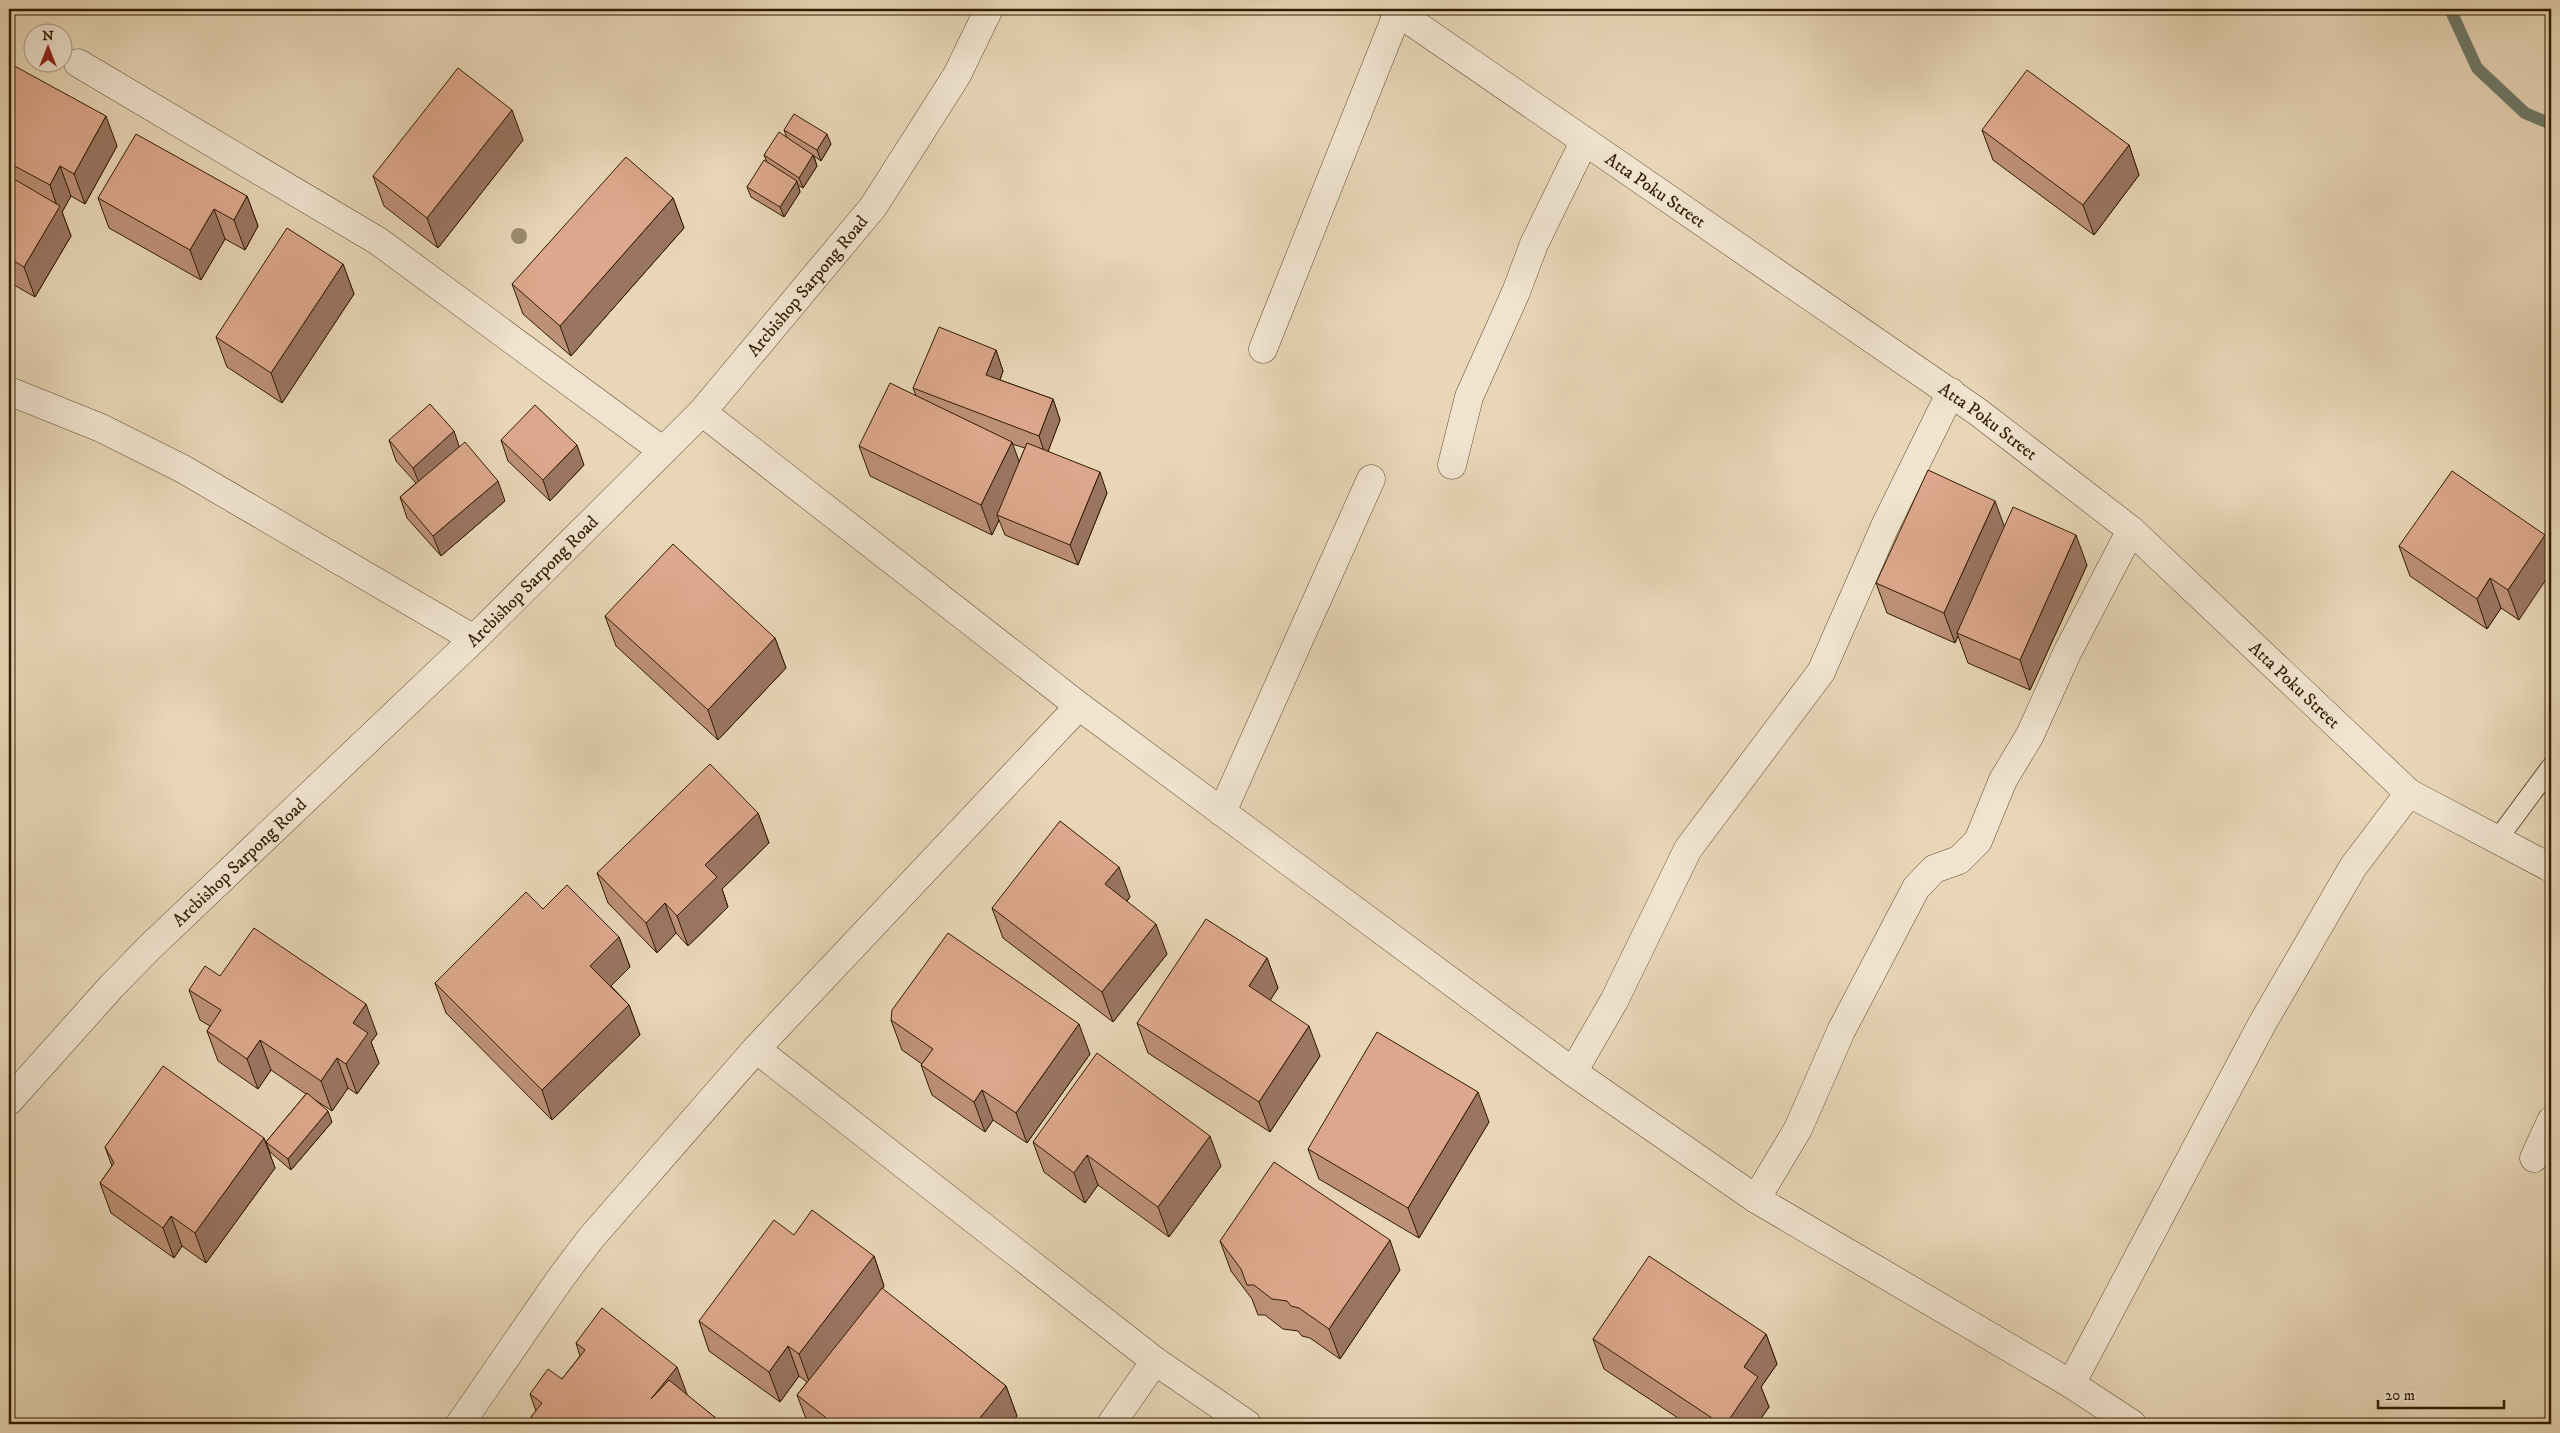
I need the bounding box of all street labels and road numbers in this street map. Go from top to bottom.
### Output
street label: Atta Poku Street [1601,148,1710,233]
street label: Arcbishop Sarpong Road [743,211,873,361]
street label: Atta Poku Street [1934,378,2042,466]
street label: Arcbishop Sarpong Road [462,512,603,652]
street label: Atta Poku Street [2244,637,2344,734]
street label: Arcbishop Sarpong Road [168,794,312,932]

